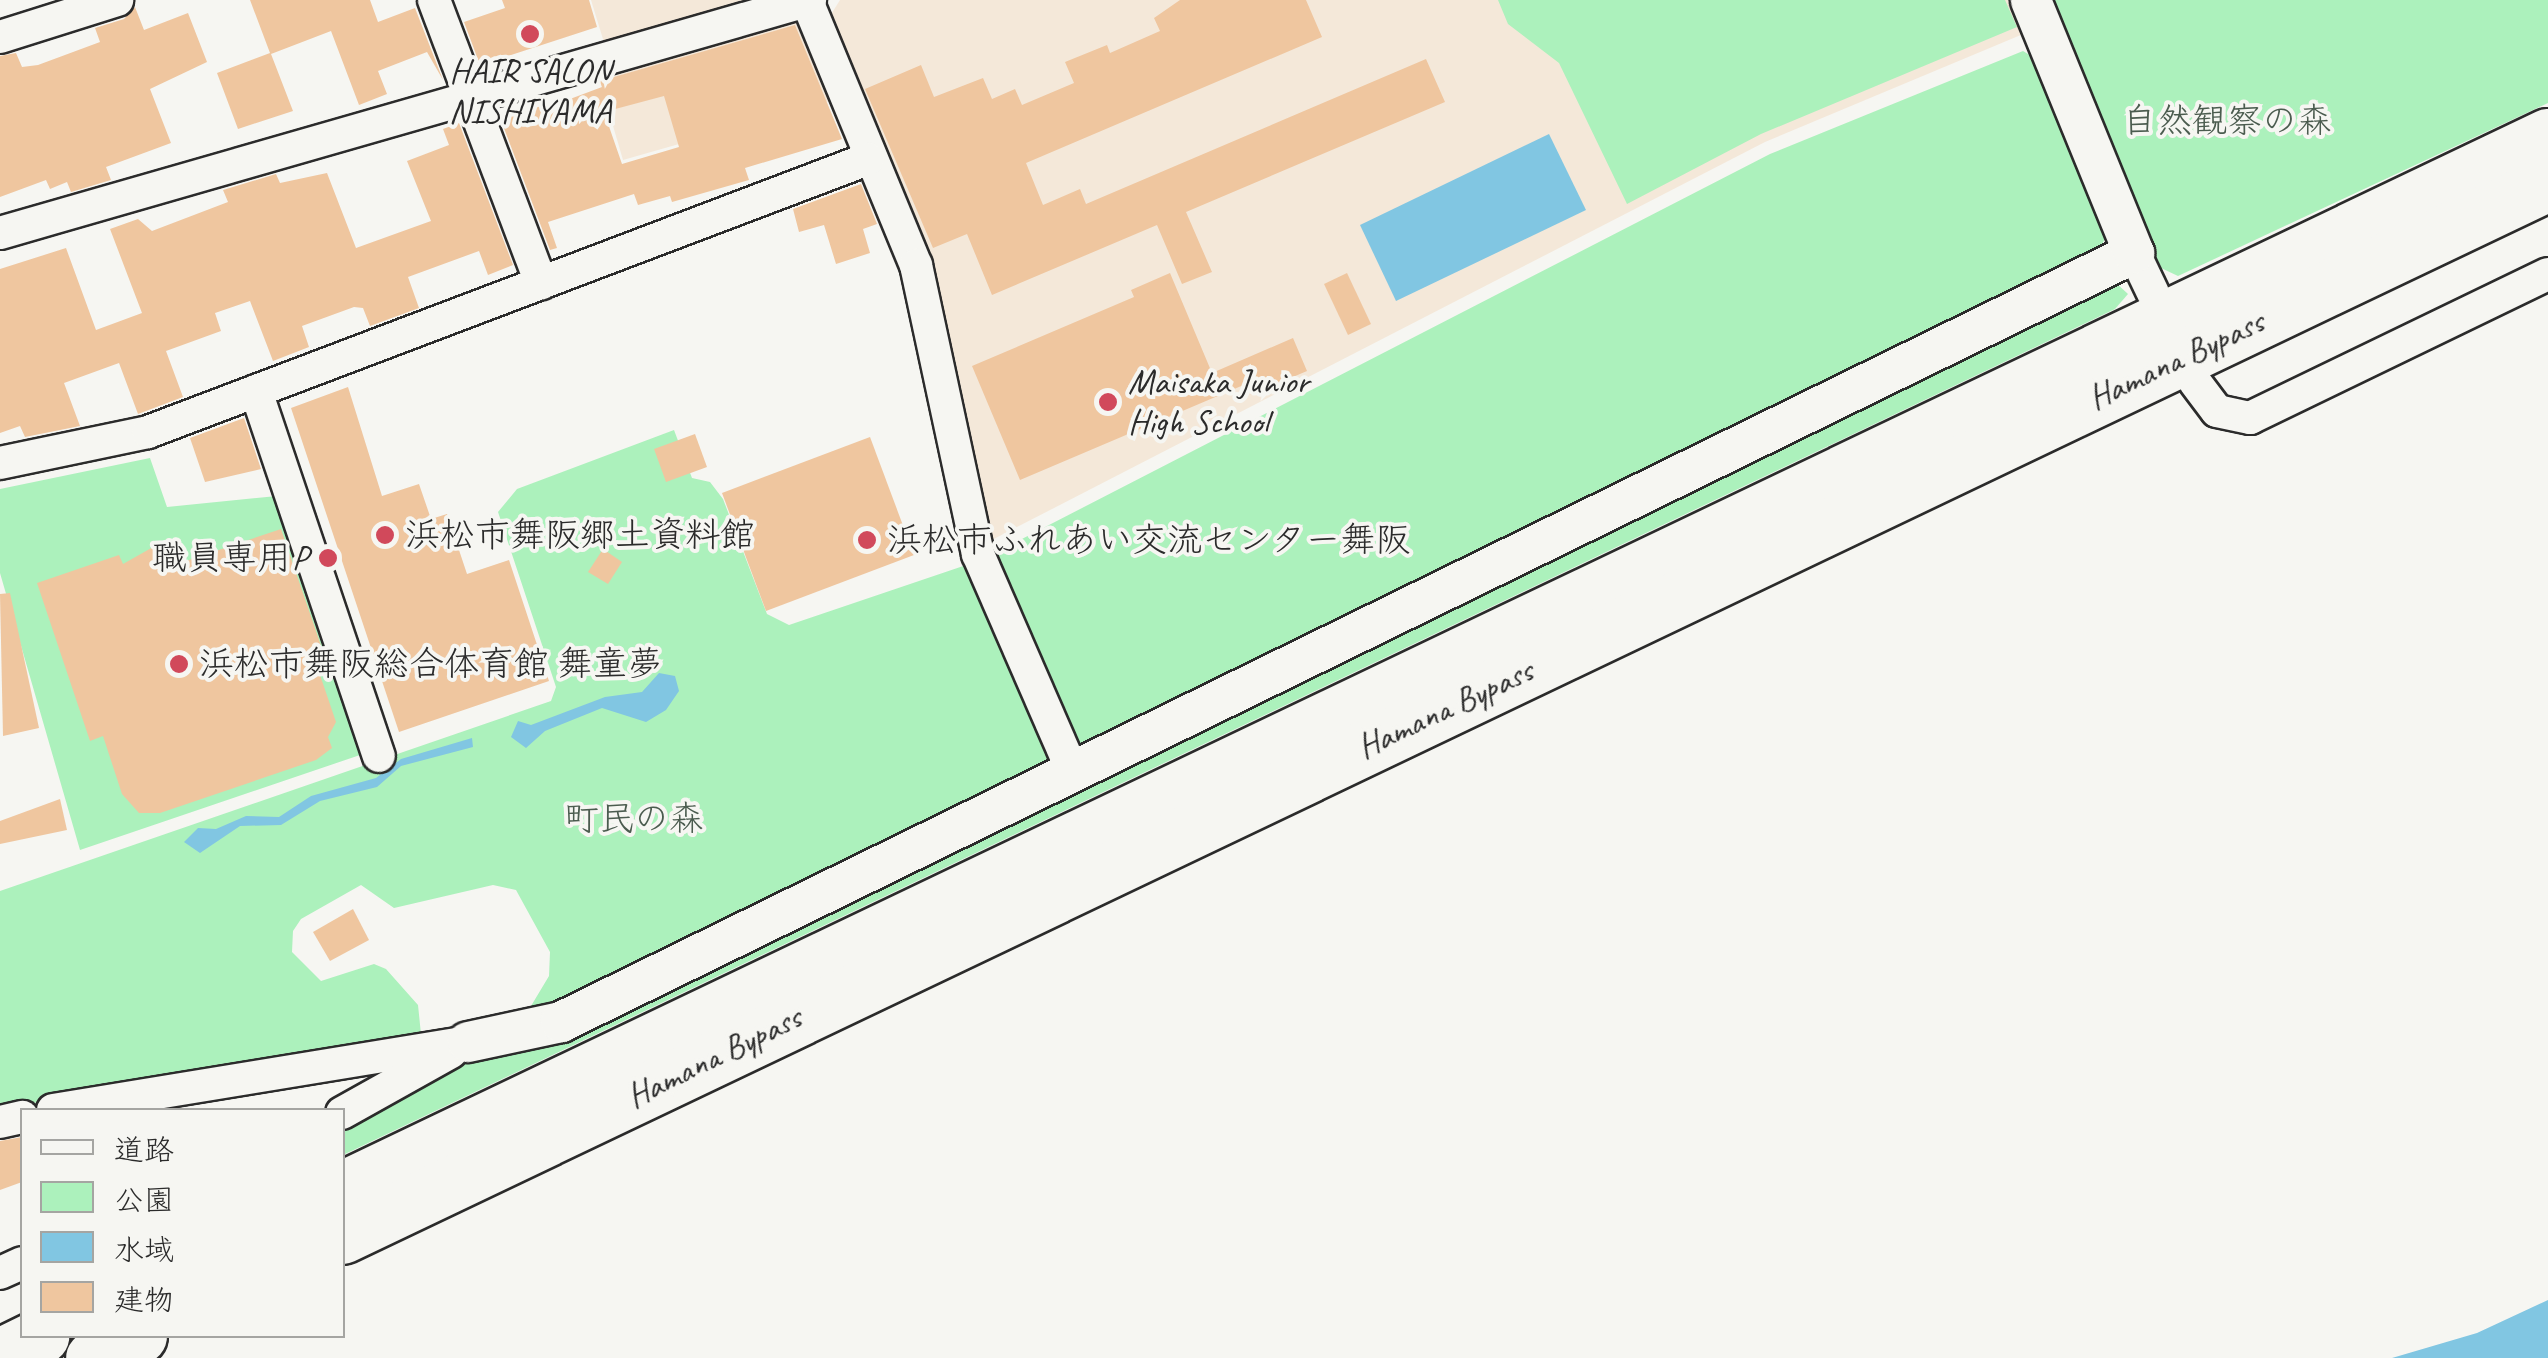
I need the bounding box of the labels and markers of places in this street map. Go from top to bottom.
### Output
marker: HAIR SALON NISHIYAMA [519,23,541,45]
place label: HAIR SALON NISHIYAMA [449,50,611,132]
place label: Maisaka Junior High School [1128,361,1308,443]
marker: Maisaka Junior High School [1097,391,1119,413]
place label: 浜松市舞阪郷土資料館 [405,514,755,556]
place label: 浜松市ふれあい交流センター舞阪 [887,519,1412,561]
marker: 浜松市舞阪郷土資料館 [374,524,396,546]
marker: 浜松市ふれあい交流センター舞阪 [856,529,878,551]
place label: 職員専用P [152,537,308,579]
marker: 職員専用P [317,547,339,569]
place label: 浜松市舞阪総合体育館 舞童夢 [199,643,662,685]
marker: 浜松市舞阪総合体育館 舞童夢 [168,653,190,675]

